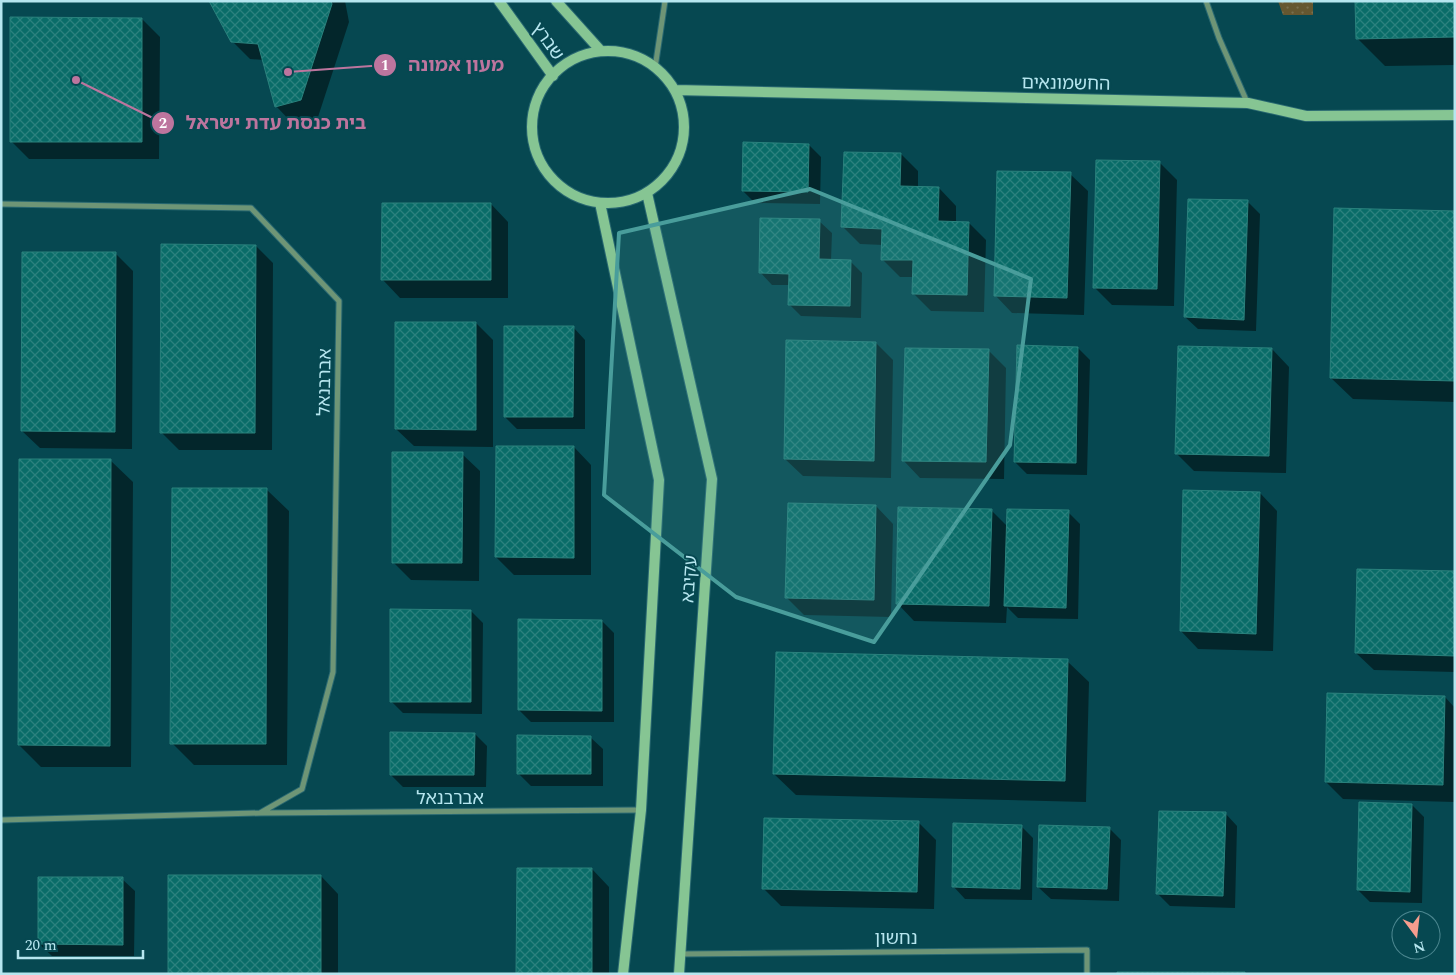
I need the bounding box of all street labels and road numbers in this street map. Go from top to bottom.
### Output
street label: שברץ [524,17,571,66]
street label: החשמונאים [1021,69,1111,98]
street label: אברבנאל [310,348,339,416]
street label: עקיבא [674,554,705,604]
street label: אברבנאל [416,785,484,812]
street label: נחשון [874,925,918,952]

